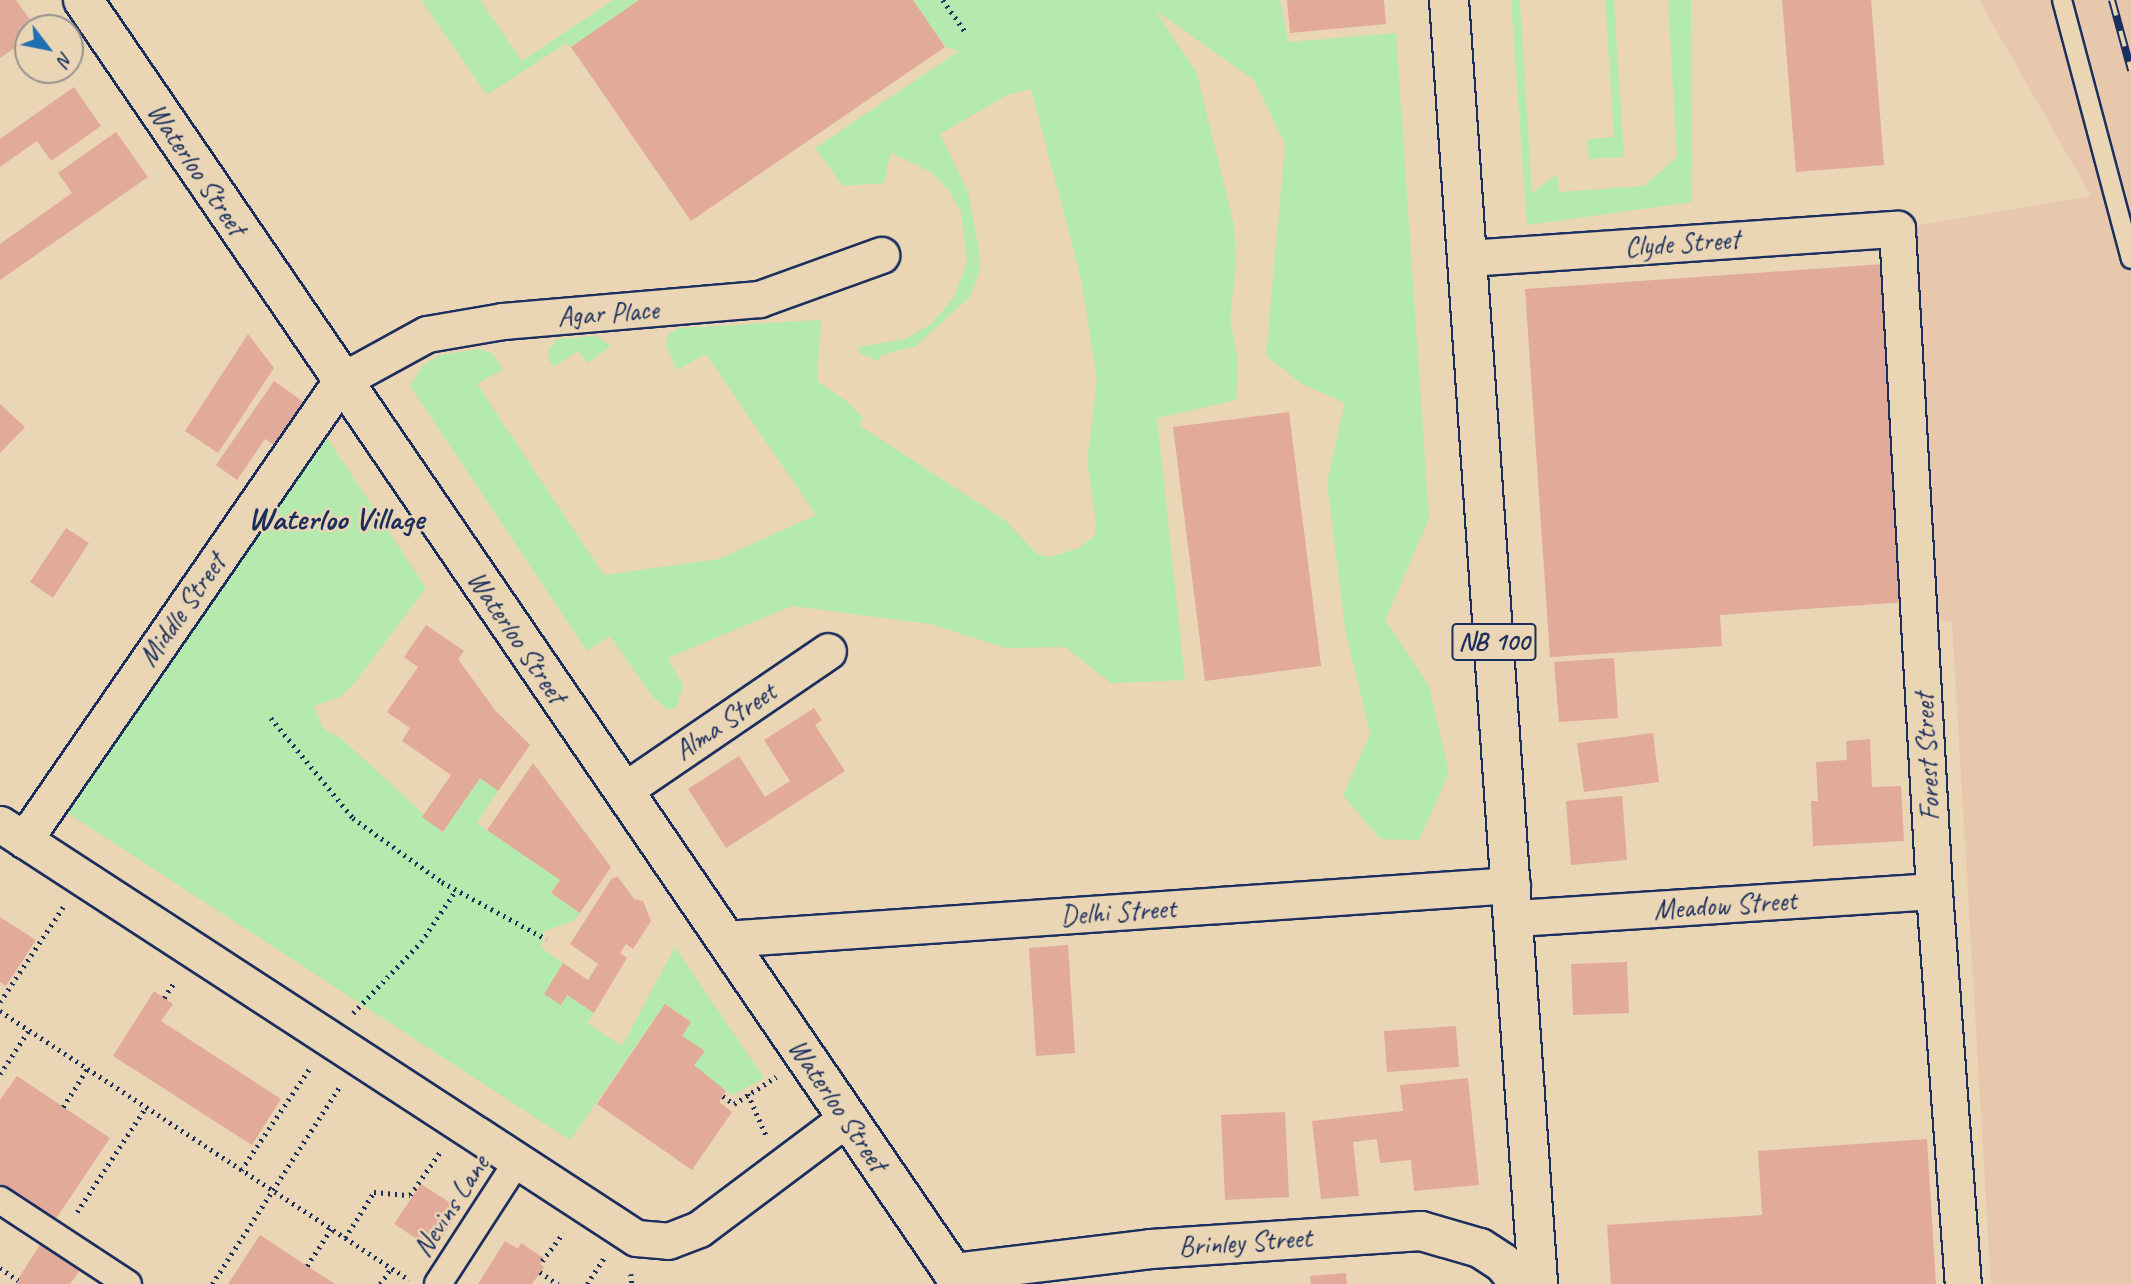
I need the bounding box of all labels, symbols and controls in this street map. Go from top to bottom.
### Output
north arrow [14,14,84,84]
text: N [52,48,78,70]
street label: Waterloo Street [140,96,254,242]
street label: Clyde Street [1623,222,1741,264]
street label: Agar Place [556,293,660,333]
district label: Waterloo Village [248,500,424,538]
street label: Middle Street [131,547,233,673]
street label: Waterloo Street [460,564,574,710]
road number: NB 100 [1450,620,1538,664]
street label: Alma Street [668,675,782,767]
street label: Forest Street [1907,692,1947,822]
street label: Meadow Street [1652,883,1798,927]
street label: Delhi Street [1059,891,1177,933]
street label: Waterloo Street [781,1032,895,1178]
street label: Nevins Lane [405,1148,497,1264]
street label: Brinley Street [1177,1221,1313,1263]

